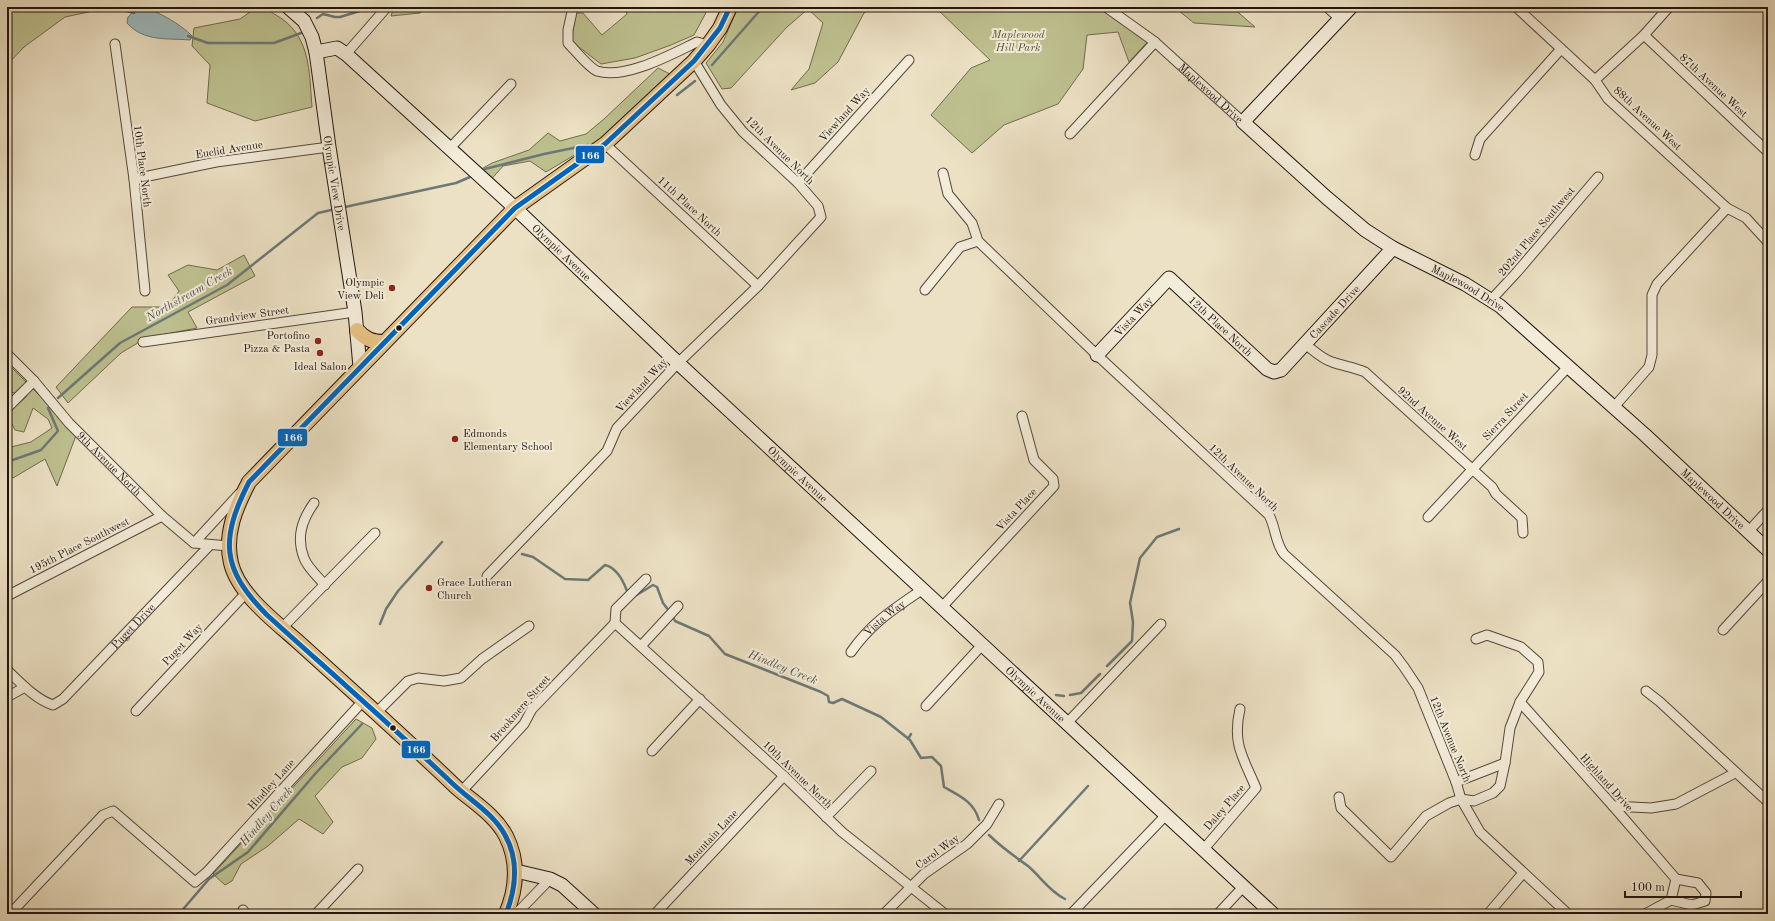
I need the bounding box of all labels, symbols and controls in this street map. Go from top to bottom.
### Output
park label: Maplewood Hill Park [990,30,1045,54]
street label: 87th Avenue West [1677,52,1749,120]
street label: Maplewood Drive [1176,62,1244,126]
street label: Viewland Way [818,85,873,145]
street label: 88th Avenue West [1611,85,1683,153]
street label: 12th Avenue North [743,115,815,187]
street label: 10th Place North [131,124,152,208]
street label: Olympic View Drive [320,135,346,232]
street label: Euclid Avenue [195,140,264,161]
line badge: 166 [575,145,605,164]
text: 166 [580,151,600,162]
street label: 11th Place North [655,175,723,239]
street label: 202nd Place Southwest [1497,185,1578,279]
street label: Olympic Avenue [529,223,592,284]
street label: Maplewood Drive [1429,264,1506,314]
water label: Northstream Creek [143,265,235,325]
place label: Olympic View Deli [337,278,384,302]
marker: Olympic View Deli [387,283,397,293]
street label: Cascade Drive [1308,284,1363,342]
street label: Vista Way [1113,295,1156,339]
street label: 12th Place North [1186,295,1254,359]
street label: Grandview Street [205,305,290,328]
unlabelled marker [394,323,404,333]
place label: Portofino Pizza & Pasta [243,331,311,355]
marker: Portofino Pizza & Pasta [313,336,323,346]
marker: Ideal Salon [315,348,325,358]
street label: Viewland Way [614,357,670,415]
place label: Ideal Salon [293,362,347,373]
street label: 92nd Avenue West [1395,385,1469,453]
street label: Sierra Street [1481,391,1531,443]
line badge: 166 [277,428,308,447]
place label: Edmonds Elementary School [463,429,553,453]
street label: 9th Avenue North [74,430,143,499]
text: 166 [283,433,303,444]
marker: Edmonds Elementary School [450,434,460,444]
street label: 12th Avenue North [1206,442,1280,514]
street label: Olympic Avenue [765,445,829,505]
street label: Maplewood Drive [1678,467,1746,532]
street label: Vista Place [995,487,1039,533]
street label: 195th Place Southwest [28,516,132,576]
place label: Grace Lutheran Church [437,578,512,602]
marker: Grace Lutheran Church [424,583,434,593]
street label: Vista Way [862,599,908,639]
street label: Puget Drive [110,602,158,652]
street label: Puget Way [161,622,205,668]
water label: Hindley Creek [745,648,819,687]
street label: Olympic Avenue [1003,665,1066,725]
street label: Brookmere Street [489,673,553,744]
street label: 12th Avenue North [1427,695,1472,784]
unlabelled marker [388,723,398,733]
street label: 10th Avenue North [760,739,834,811]
line badge: 166 [401,740,431,759]
text: 166 [406,745,426,756]
street label: Highland Drive [1577,752,1634,814]
street label: Hindley Lane [247,758,298,812]
street label: Daley Place [1202,783,1248,833]
water label: Hindley Creek [237,785,296,849]
street label: Mountain Lane [684,808,741,868]
street label: Carol Way [914,833,962,872]
scale bar [1625,873,1741,899]
text: 100 m [1631,882,1665,894]

